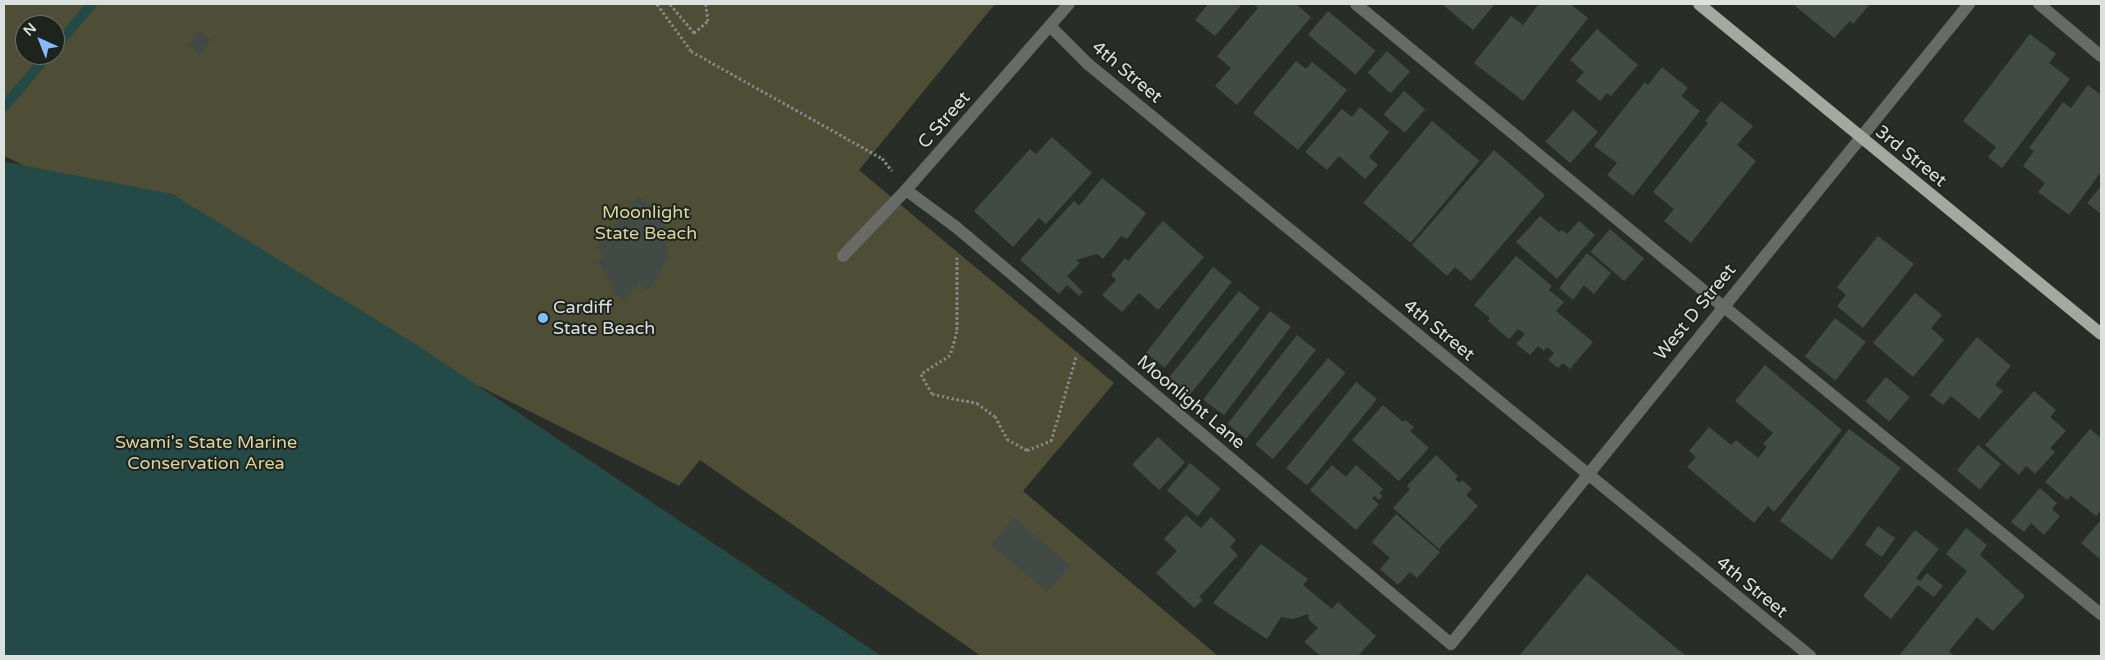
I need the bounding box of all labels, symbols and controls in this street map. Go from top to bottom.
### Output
north arrow [15,15,65,65]
text: N [20,20,40,40]
street label: 4th Street [1087,36,1167,108]
street label: C Street [913,87,975,153]
street label: 3rd Street [1871,121,1951,191]
park label: Moonlight State Beach [595,202,697,244]
street label: West D Street [1650,260,1740,364]
street label: 4th Street [1399,295,1479,365]
place label: Cardiff State Beach [553,297,655,340]
marker: Cardiff State Beach [537,312,549,324]
street label: Moonlight Lane [1133,351,1249,453]
park label: Swami's State Marine Conservation Area [115,432,297,474]
street label: 4th Street [1712,552,1792,622]

